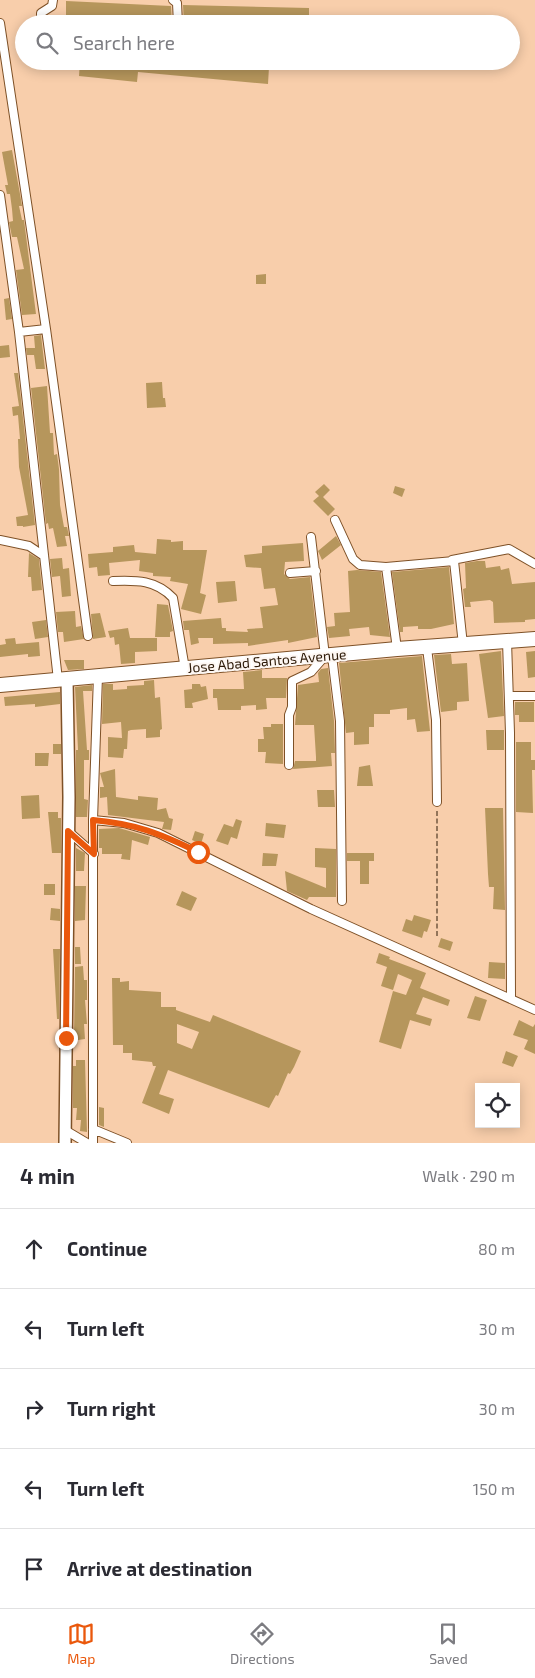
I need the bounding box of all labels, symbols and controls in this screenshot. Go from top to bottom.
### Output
search box [15,15,520,70]
icon: search [33,29,61,57]
text: Search here [73,31,175,54]
street label: Jose Abad Santos Avenue [187,645,347,676]
route start [187,841,210,864]
route end [55,1027,78,1050]
map controls [475,1083,520,1128]
button: locate [475,1083,520,1128]
text: 4 min [20,1163,75,1188]
text: Walk · 290 m [422,1166,515,1185]
icon: ahead [20,1235,48,1263]
text: Continue [67,1237,147,1260]
text: 80 m [478,1239,515,1258]
icon: left [20,1315,48,1343]
text: Turn left [67,1317,144,1340]
text: 30 m [479,1319,515,1338]
icon: right [20,1395,48,1423]
text: Turn right [67,1397,155,1420]
text: 30 m [479,1399,515,1418]
icon: left [20,1475,48,1503]
text: Turn left [67,1477,144,1500]
text: 150 m [473,1479,515,1498]
icon: arrive [20,1555,48,1583]
text: Arrive at destination [67,1557,252,1580]
tab: Map [67,1620,95,1667]
tab: Directions [230,1620,295,1667]
tab: Saved [429,1620,468,1667]

